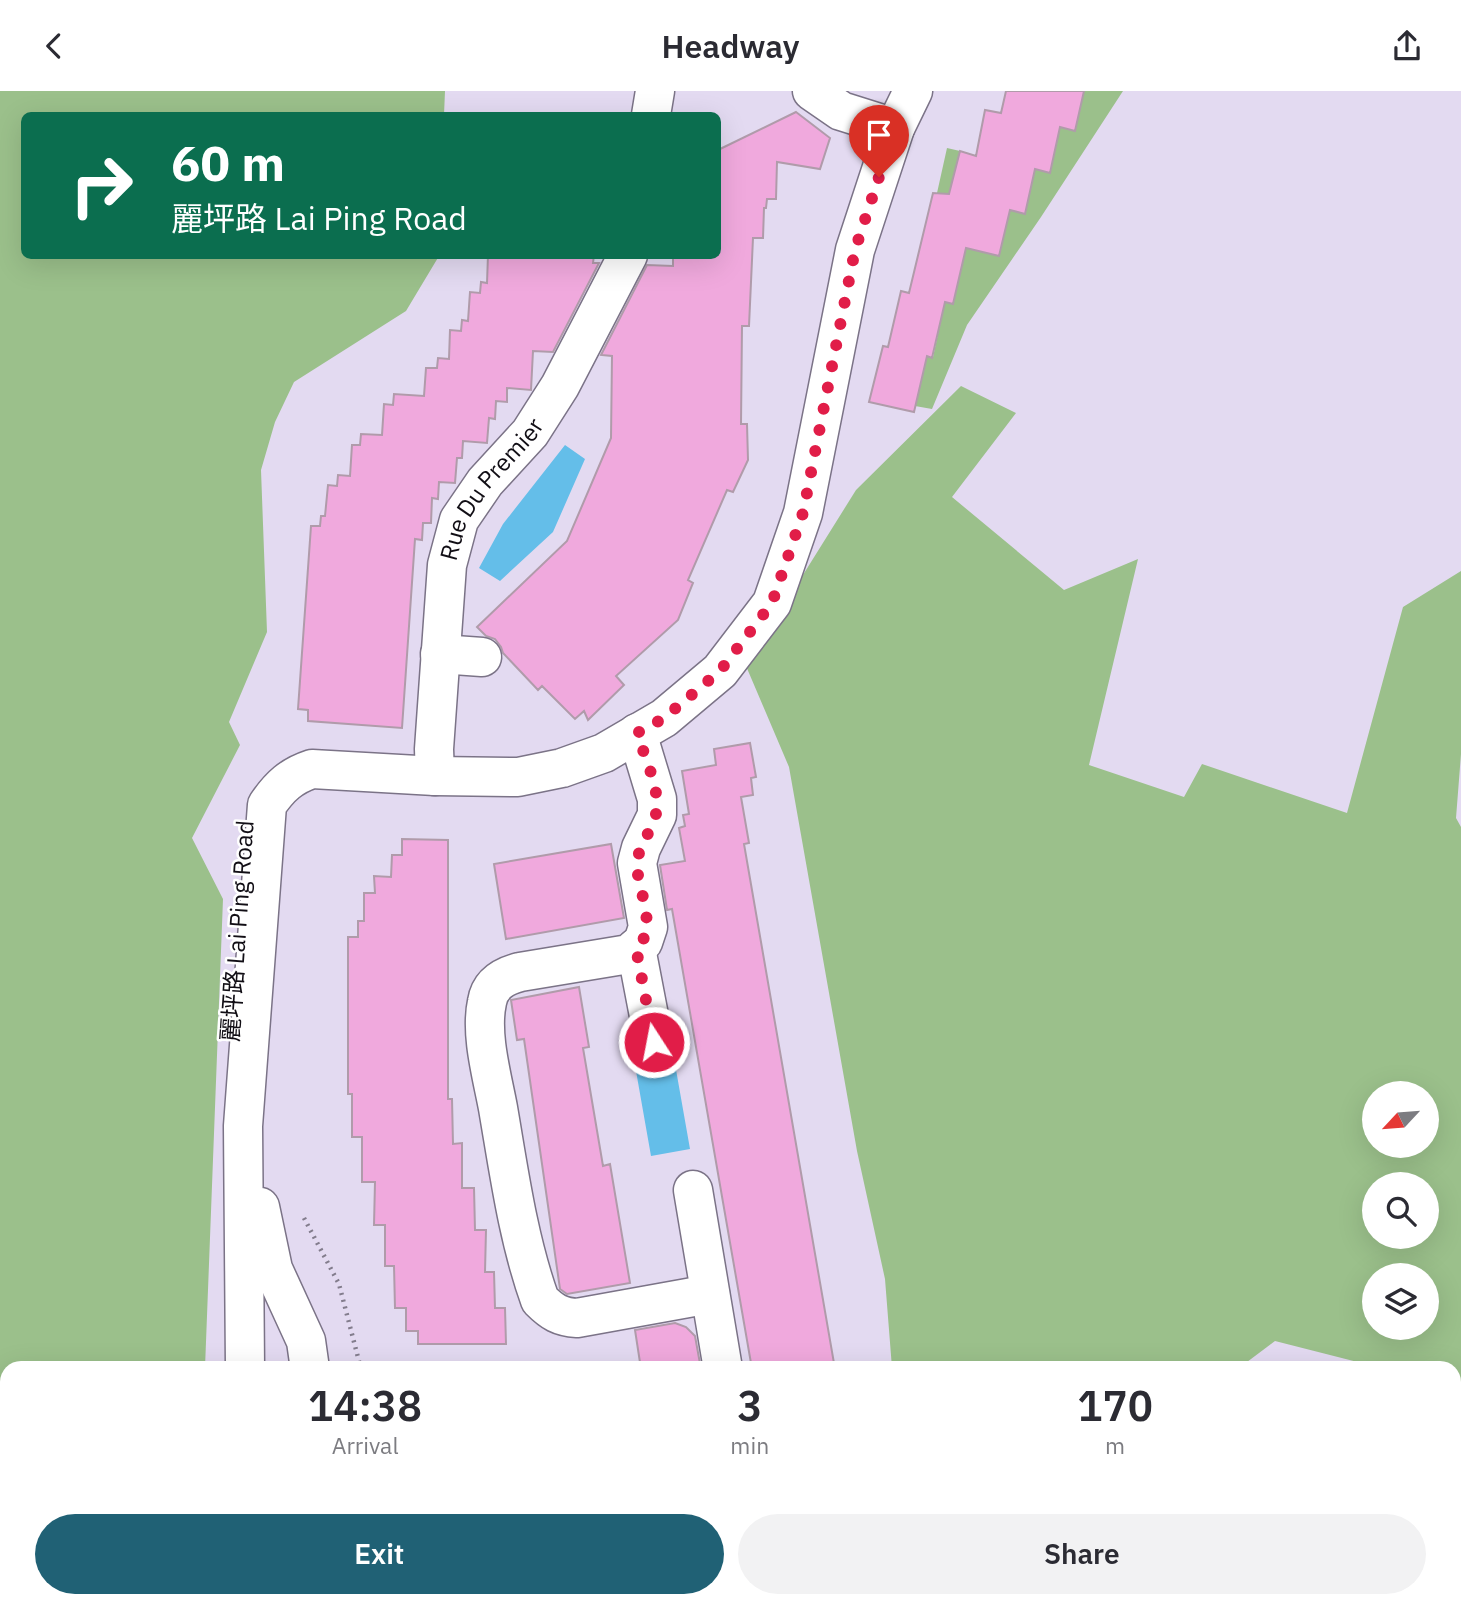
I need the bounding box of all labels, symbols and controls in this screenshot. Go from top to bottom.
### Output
text: Headway [661,25,800,67]
icon: back [35,27,73,65]
icon: share [1388,27,1426,65]
pin [849,105,909,177]
icon: arrive [860,116,898,154]
text: 60 m [171,131,285,194]
icon: right [56,140,147,231]
text: 麗坪路 Lai Ping Road [171,197,467,239]
street label: Rue Du Premier [432,411,551,564]
street label: 麗坪路 Lai Ping Road [213,819,261,1043]
position arrow [617,1005,691,1079]
north arrow [1362,1081,1438,1159]
map controls [1362,1081,1439,1340]
button: search [1362,1172,1439,1249]
button: layers [1362,1263,1439,1340]
text: 14:38 [308,1378,422,1433]
text: 3 [737,1378,762,1433]
text: 170 [1077,1378,1153,1433]
text: Arrival [332,1430,399,1460]
text: min [730,1430,769,1460]
text: m [1105,1430,1125,1460]
button: Exit [35,1514,724,1594]
button: Share [738,1514,1426,1594]

